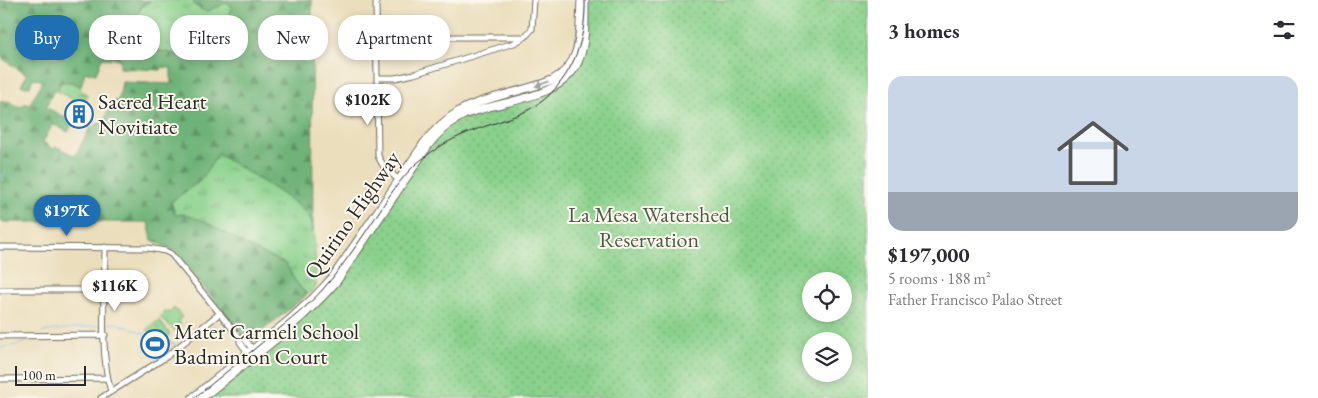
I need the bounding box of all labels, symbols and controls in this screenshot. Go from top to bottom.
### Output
chip: Buy [15,15,79,60]
chip: Rent [89,15,160,60]
chip: Filters [170,15,248,60]
chip: New [258,15,328,60]
chip: Apartment [338,15,450,60]
icon: filters [1270,16,1298,44]
text: 3 homes [888,17,960,44]
one-way arrow [534,80,549,88]
pin: $102K [333,84,403,126]
place label: Sacred Heart Novitiate [98,87,206,141]
text: $102K [346,89,390,110]
building icon: Sacred Heart Novitiate [64,99,94,129]
icon: home [1048,108,1138,198]
street label: Quirino Highway [297,145,407,285]
pin: $197K [32,194,102,237]
text: $197K [45,200,89,221]
park label: La Mesa Watershed Reservation [568,200,731,254]
text: $197,000 [888,241,970,268]
text: 5 rooms · 188 m² [888,268,991,289]
pin: $116K [80,270,150,312]
map controls [802,272,852,382]
button: locate [802,272,852,322]
text: $116K [93,275,137,296]
text: Father Francisco Palao Street [888,289,1062,310]
place label: Mater Carmeli School Badminton Court [174,317,359,371]
sports icon: Mater Carmeli School Badminton Court [140,329,170,359]
button: layers [802,332,852,382]
scale bar [15,363,86,386]
text: 100 m [22,366,56,384]

